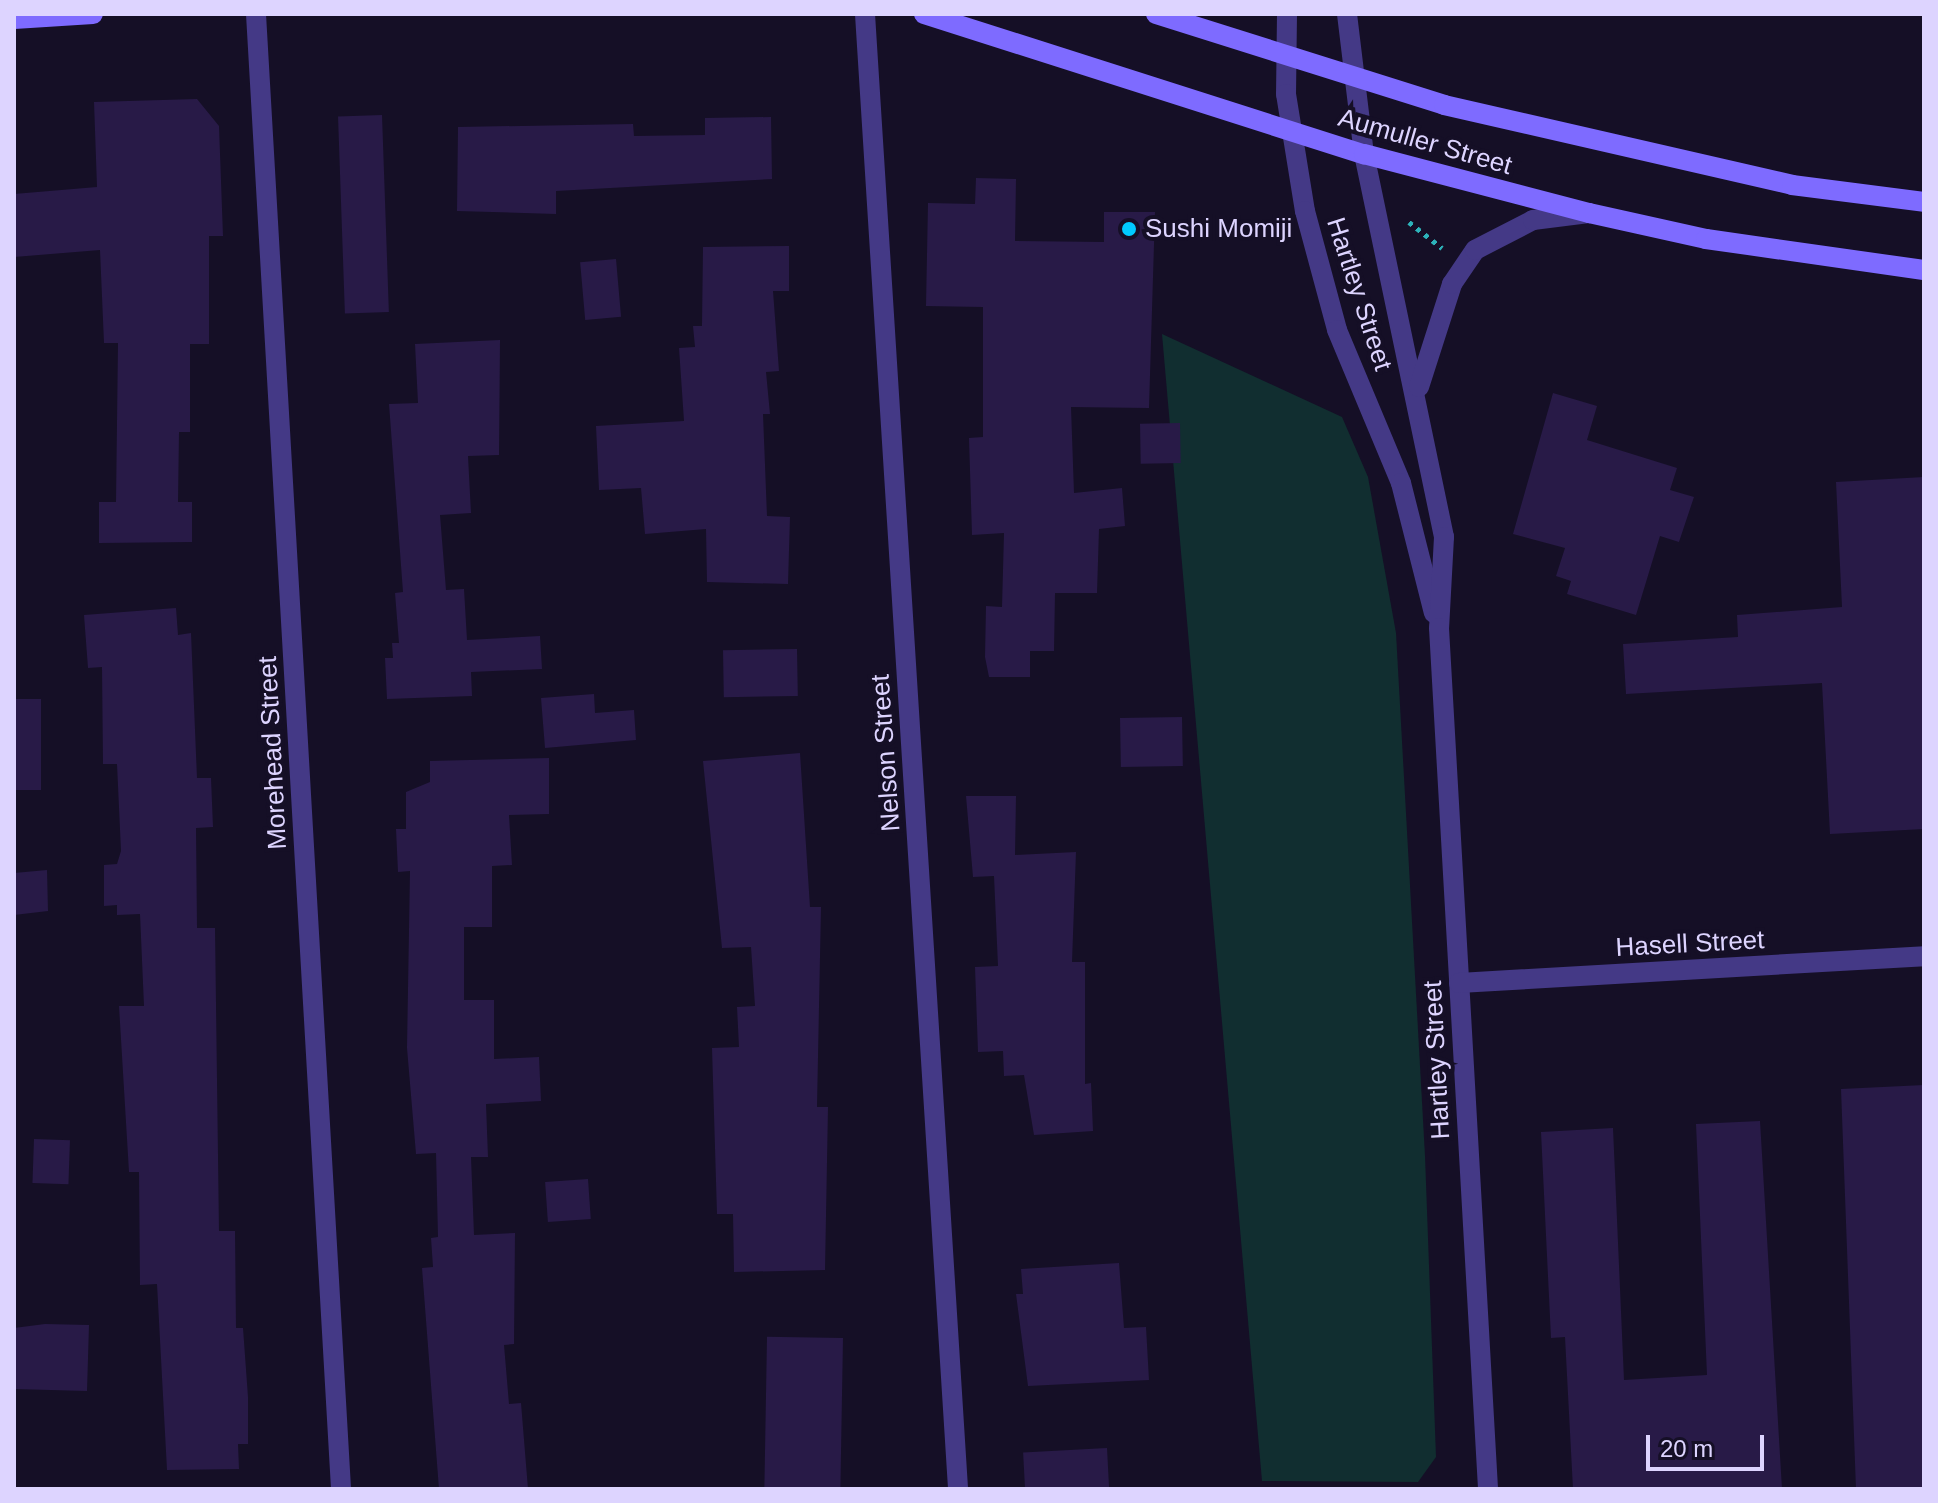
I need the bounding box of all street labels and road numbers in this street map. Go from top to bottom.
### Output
street label: Aumuller Street [1335,102,1515,182]
street label: Hartley Street [1320,214,1398,374]
street label: Morehead Street [252,655,294,851]
street label: Nelson Street [865,673,907,833]
street label: Hasell Street [1615,925,1765,963]
street label: Hartley Street [1417,980,1457,1140]

